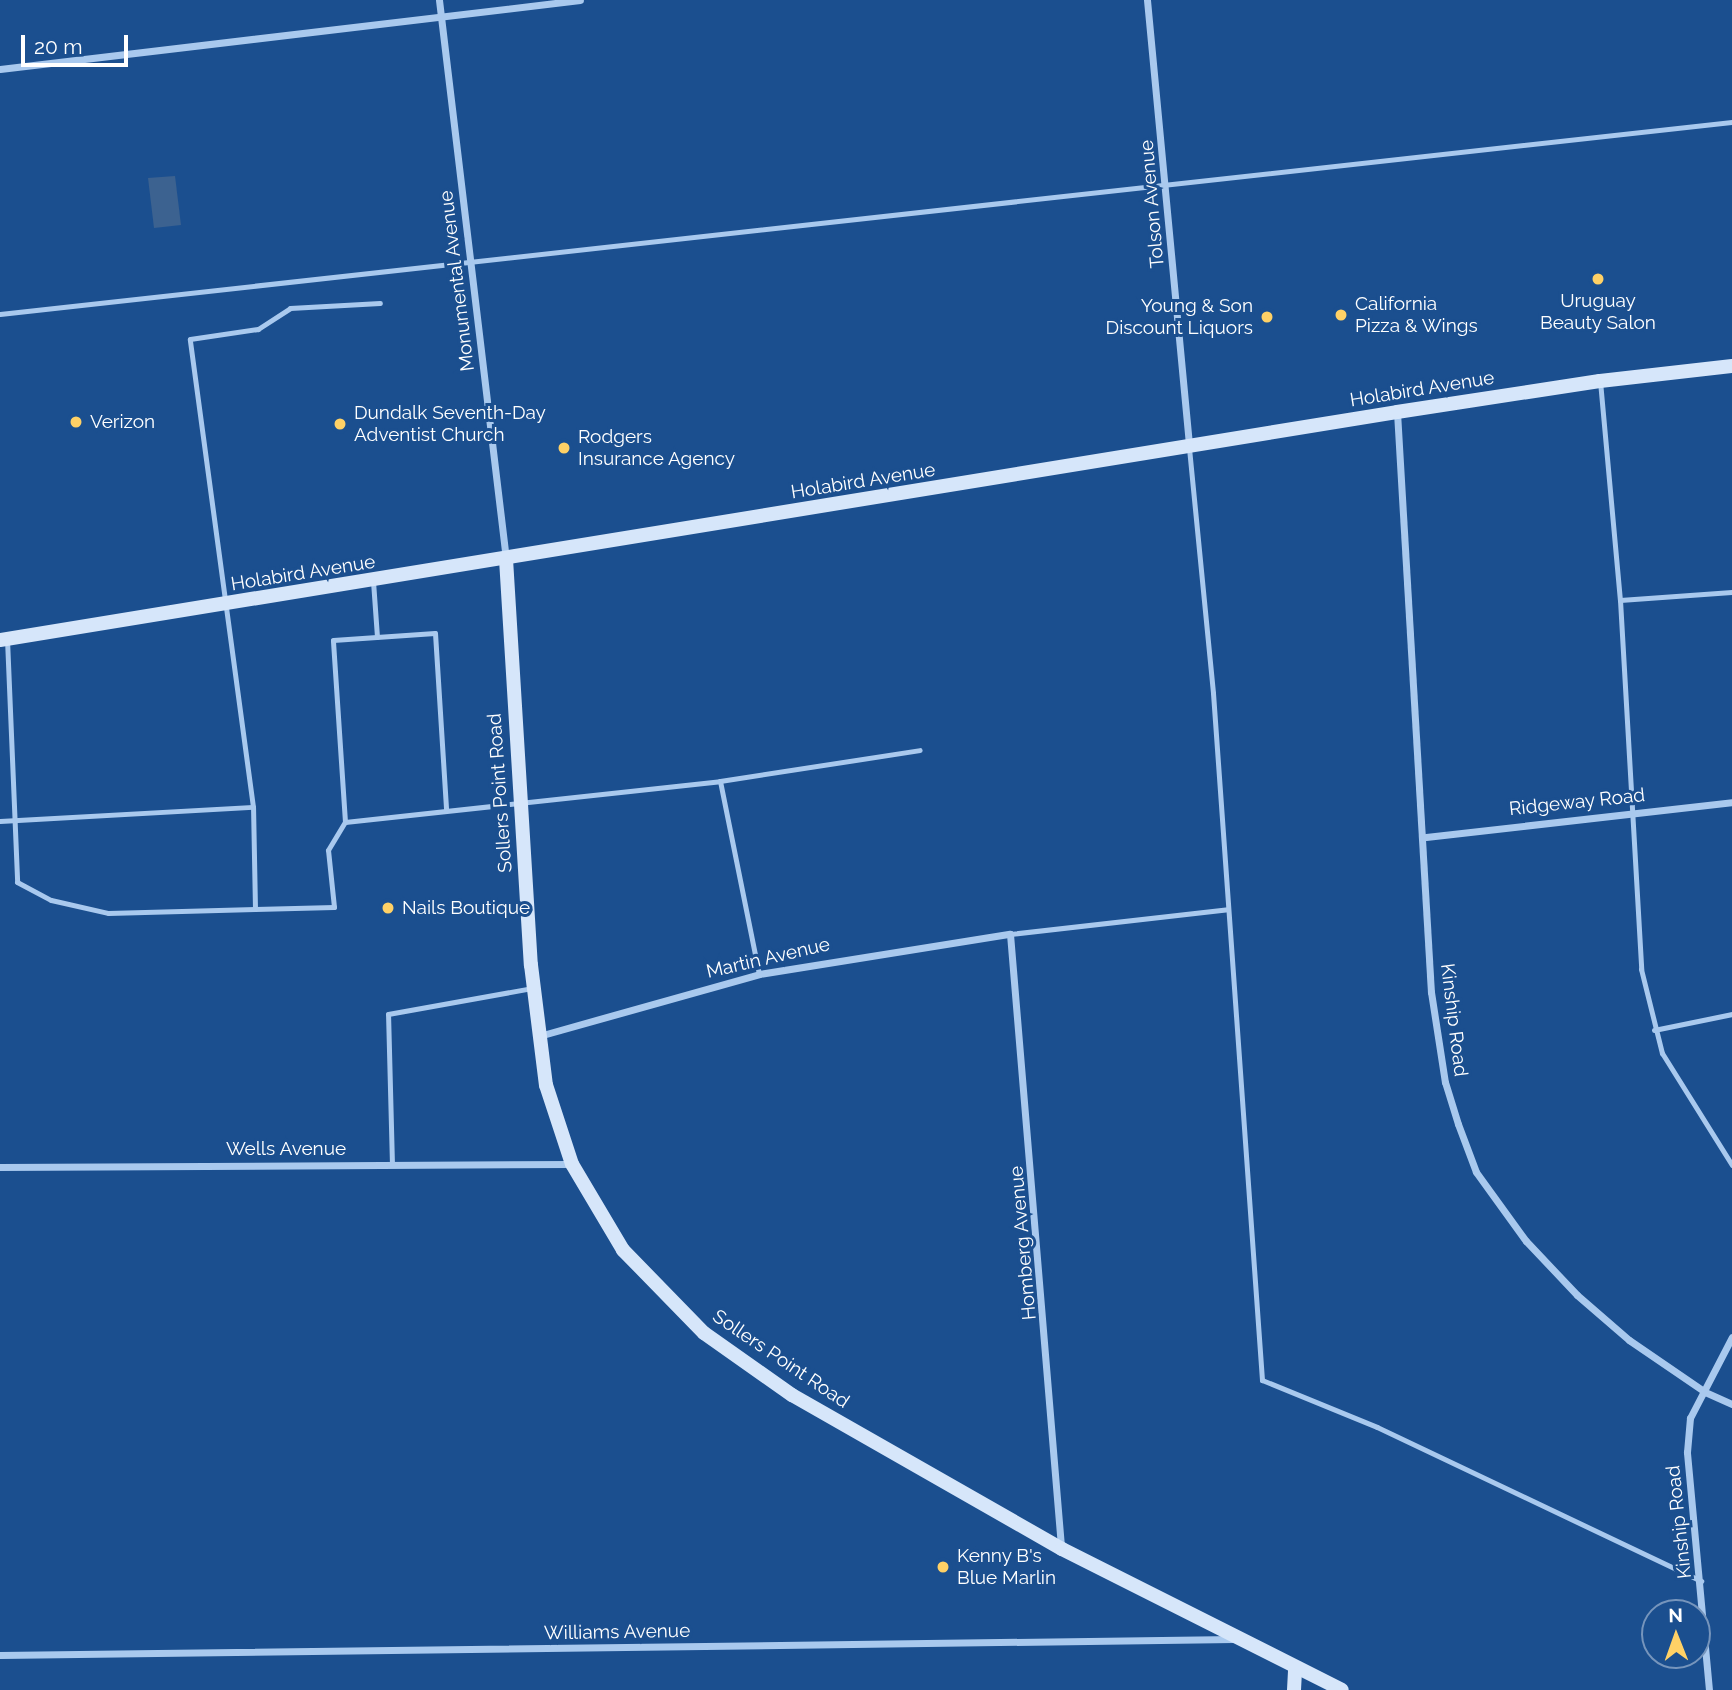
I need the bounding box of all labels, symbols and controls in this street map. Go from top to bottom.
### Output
scale bar [24,21,131,65]
text: 20 m [34,34,82,59]
street label: Tolson Avenue [1135,139,1169,269]
street label: Monumental Avenue [435,189,479,373]
marker: Uruguay Beauty Salon [1590,271,1606,287]
place label: Uruguay Beauty Salon [1540,290,1656,334]
place label: California Pizza & Wings [1355,293,1478,337]
place label: Young & Son Discount Liquors [1106,295,1253,339]
marker: California Pizza & Wings [1333,307,1349,323]
marker: Young & Son Discount Liquors [1259,309,1275,325]
street label: Holabird Avenue [1348,366,1496,412]
place label: Dundalk Seventh-Day Adventist Church [354,402,546,446]
place label: Verizon [90,411,155,433]
marker: Verizon [68,414,84,430]
marker: Dundalk Seventh-Day Adventist Church [332,416,348,432]
place label: Rodgers Insurance Agency [578,426,736,470]
marker: Rodgers Insurance Agency [556,440,572,456]
street label: Holabird Avenue [789,458,937,504]
street label: Holabird Avenue [229,550,377,596]
street label: Sollers Point Road [483,712,517,874]
street label: Ridgeway Road [1508,784,1646,820]
place label: Nails Boutique [402,897,530,919]
marker: Nails Boutique [380,900,396,916]
street label: Martin Avenue [704,933,832,983]
street label: Kinship Road [1436,962,1472,1078]
street label: Wells Avenue [226,1138,346,1160]
street label: Homberg Avenue [1005,1165,1041,1321]
street label: Sollers Point Road [708,1305,854,1413]
street label: Kinship Road [1662,1464,1696,1580]
place label: Kenny B's Blue Marlin [957,1545,1056,1589]
marker: Kenny B's Blue Marlin [935,1559,951,1575]
north arrow [1641,1599,1711,1669]
text: N [1668,1604,1683,1626]
street label: Williams Avenue [543,1619,691,1645]

